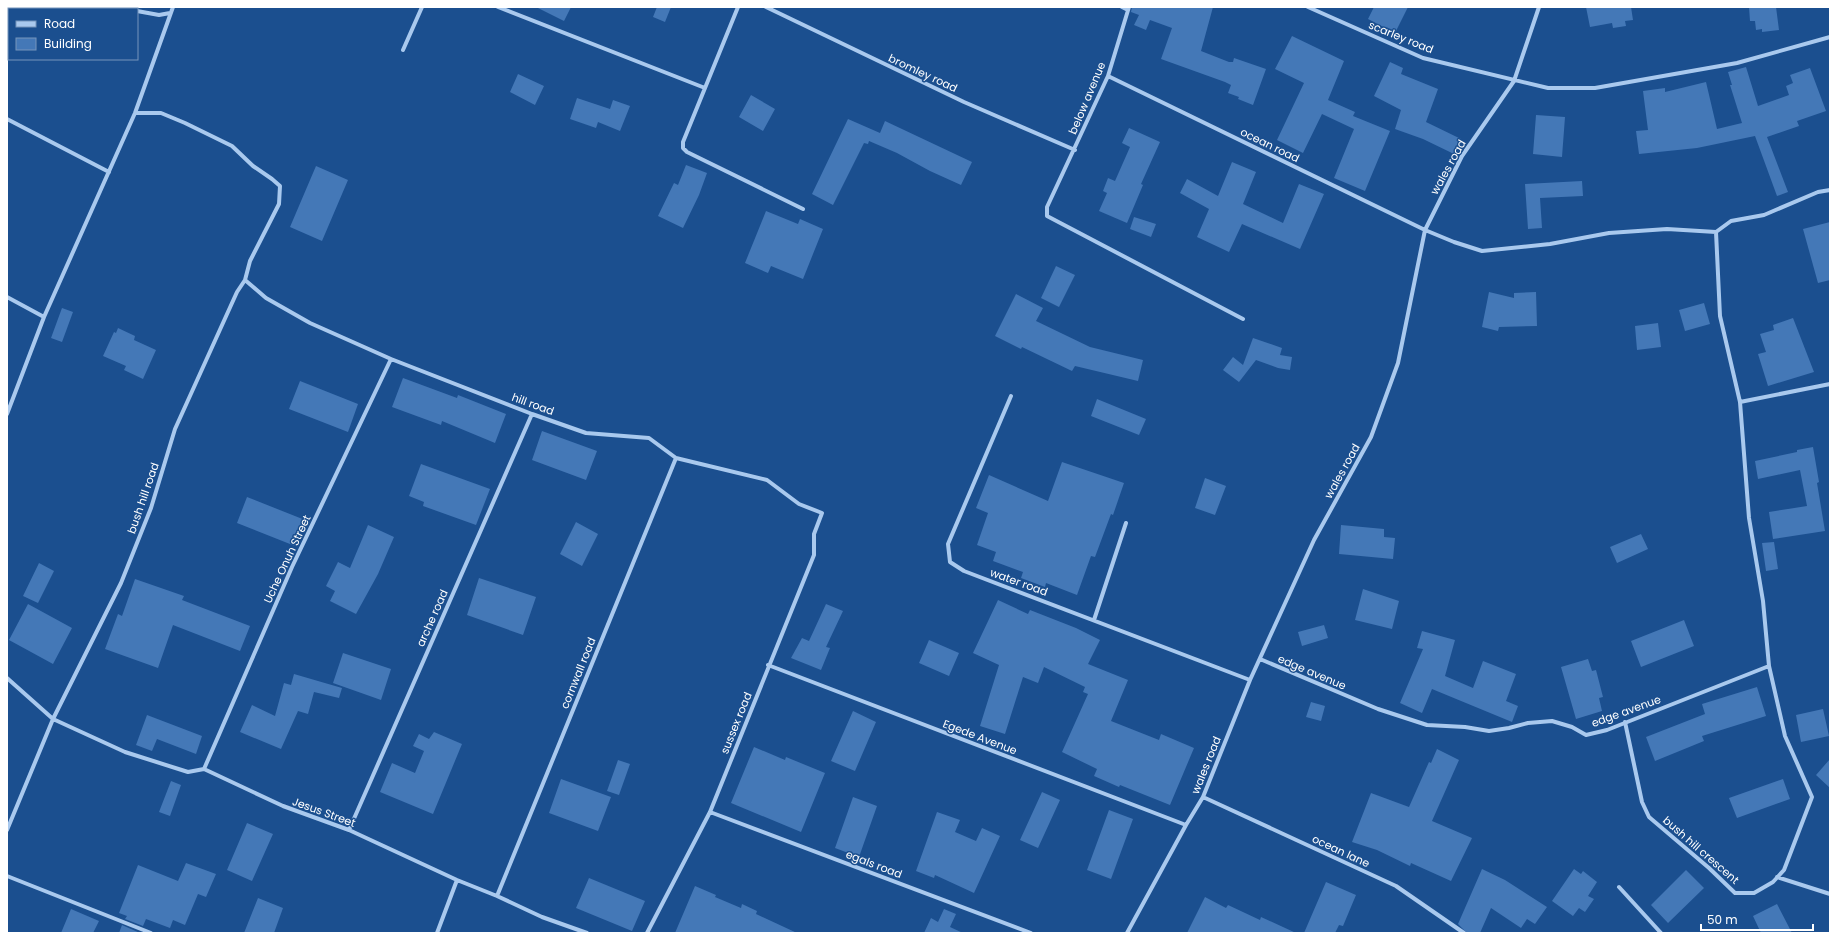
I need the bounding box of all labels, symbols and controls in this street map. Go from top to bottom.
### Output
legend [8,8,138,60]
text: Road [44,15,75,32]
street label: scarley road [1366,17,1436,57]
text: Building [44,35,92,52]
street label: bromley road [886,50,960,96]
street label: below avenue [1065,59,1110,137]
street label: ocean road [1238,124,1302,166]
street label: wales road [1426,137,1470,197]
street label: hill road [510,389,556,419]
street label: wales road [1320,441,1364,501]
street label: bush hill road [123,460,163,536]
street label: Uche Onuh Street [260,512,314,606]
street label: water road [988,564,1050,600]
street label: arche road [412,587,452,649]
street label: cornwall road [556,635,600,711]
street label: edge avenue [1275,650,1349,694]
street label: sussex road [716,690,756,756]
street label: edge avenue [1589,691,1663,731]
street label: Egede Avenue [941,715,1020,759]
street label: wales road [1187,734,1225,796]
street label: Jesus Street [290,793,358,831]
street label: bush hill crescent [1659,812,1743,888]
street label: ocean lane [1310,831,1373,871]
street label: egals road [844,846,904,882]
scale bar [1701,906,1813,932]
text: 50 m [1707,911,1738,928]

